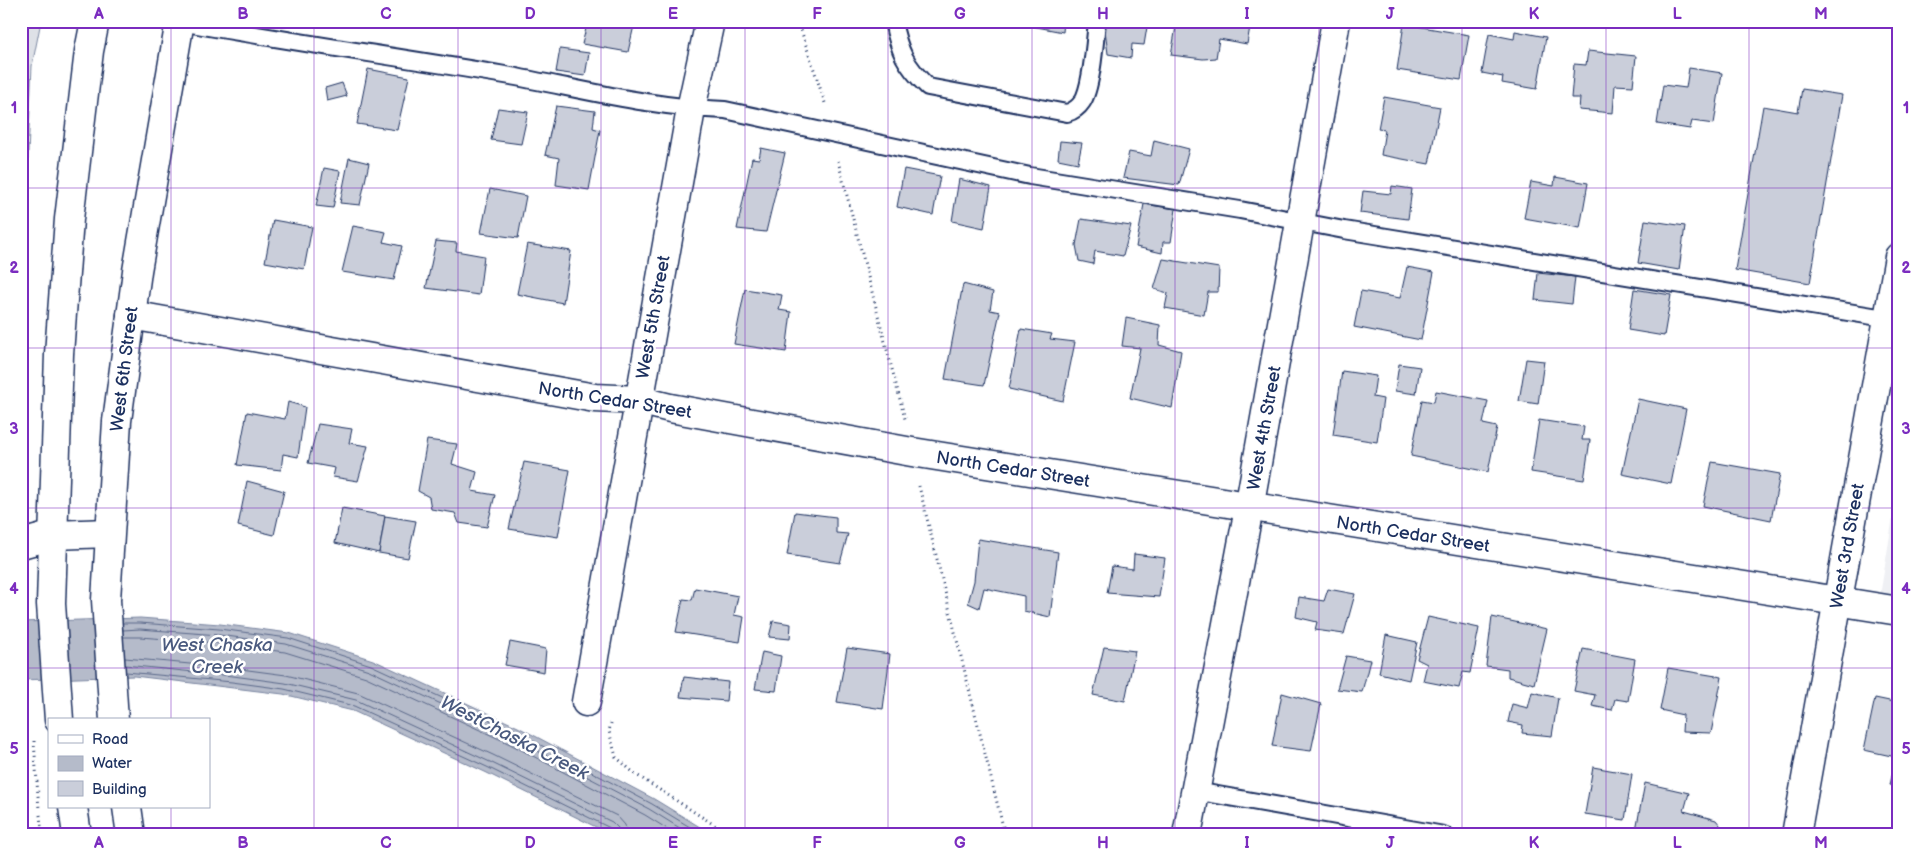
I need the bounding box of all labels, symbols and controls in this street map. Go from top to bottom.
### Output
text: A [93,5,104,24]
text: B [237,5,249,24]
text: C [380,5,392,24]
text: D [524,5,536,24]
text: E [668,5,678,24]
text: F [812,5,822,24]
text: G [954,5,966,24]
text: H [1097,5,1109,24]
text: I [1244,5,1250,24]
text: J [1386,5,1395,24]
text: K [1529,5,1540,24]
text: L [1672,5,1682,24]
text: M [1814,5,1828,24]
text: 1 [11,99,17,118]
text: 1 [1903,99,1909,118]
street label: West 5th Street [632,253,675,381]
text: 2 [9,259,19,278]
text: 2 [1901,259,1911,278]
street label: West 6th Street [106,305,143,433]
street label: West 4th Street [1243,364,1286,492]
street label: North Cedar Street [537,378,694,423]
text: 3 [9,420,19,439]
text: 3 [1901,420,1911,439]
street label: North Cedar Street [935,447,1092,492]
street label: West 3rd Street [1826,481,1869,610]
street label: North Cedar Street [1335,512,1492,557]
text: 4 [9,580,19,599]
text: 4 [1901,580,1911,599]
water label: West Chaska Creek [161,634,273,679]
water label: WestChaska Creek [436,691,593,786]
legend [48,718,210,808]
text: Road [92,730,128,749]
text: 5 [9,740,19,759]
text: 5 [1901,740,1911,759]
text: Water [92,754,132,773]
text: Building [92,780,147,799]
text: A [93,834,104,853]
text: B [237,834,249,853]
text: C [380,834,392,853]
text: D [524,834,536,853]
text: E [668,834,678,853]
text: F [812,834,822,853]
text: G [954,834,966,853]
text: H [1097,834,1109,853]
text: I [1244,834,1250,853]
text: J [1386,834,1395,853]
text: K [1529,834,1540,853]
text: L [1672,834,1682,853]
text: M [1814,834,1828,853]

